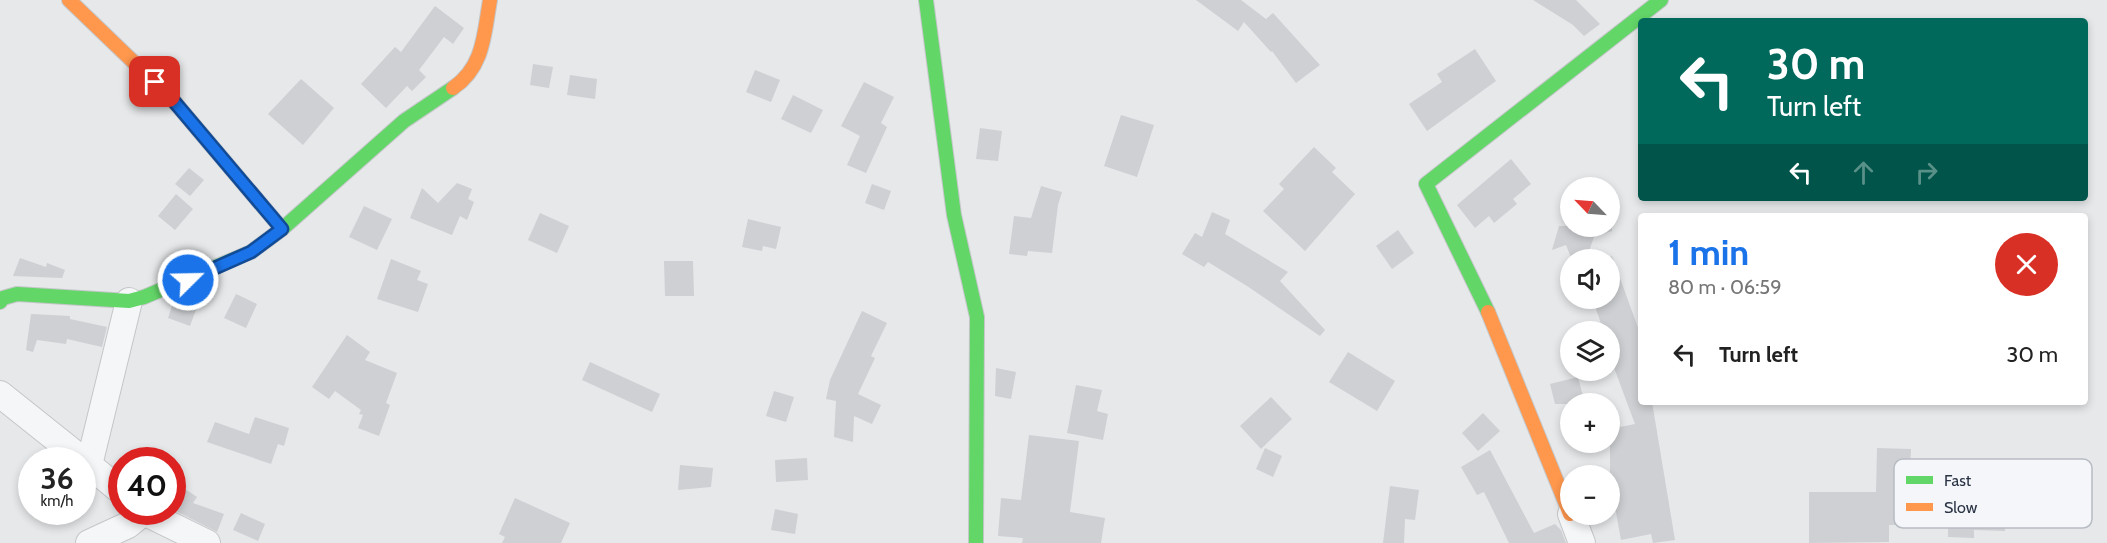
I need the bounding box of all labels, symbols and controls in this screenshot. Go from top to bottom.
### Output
text: 30 m [1767,38,1865,90]
icon: left [1668,42,1746,120]
pin [129,56,180,107]
icon: arrive [138,65,171,98]
text: Turn left [1767,90,1861,123]
icon: left [1784,156,1817,189]
icon: ahead [1847,156,1880,189]
icon: right [1910,156,1943,189]
north arrow [1560,177,1620,237]
map controls [1560,177,1620,525]
text: 1 min [1668,230,1749,274]
button: close [1995,233,2058,296]
position arrow [156,248,220,312]
button: sound [1560,249,1620,309]
text: 80 m · 06:59 [1668,275,1782,299]
button: layers [1560,321,1620,381]
icon: left [1668,338,1701,371]
text: Turn left [1719,341,1798,368]
text: 30 m [2006,341,2058,368]
button: + [1560,393,1620,453]
speed limit sign: 40 [108,447,186,525]
legend [1894,459,2092,528]
text: 36 [40,460,74,497]
button: − [1560,465,1620,525]
text: Fast [1944,471,1972,490]
text: km/h [41,492,73,510]
text: Slow [1944,498,1978,517]

